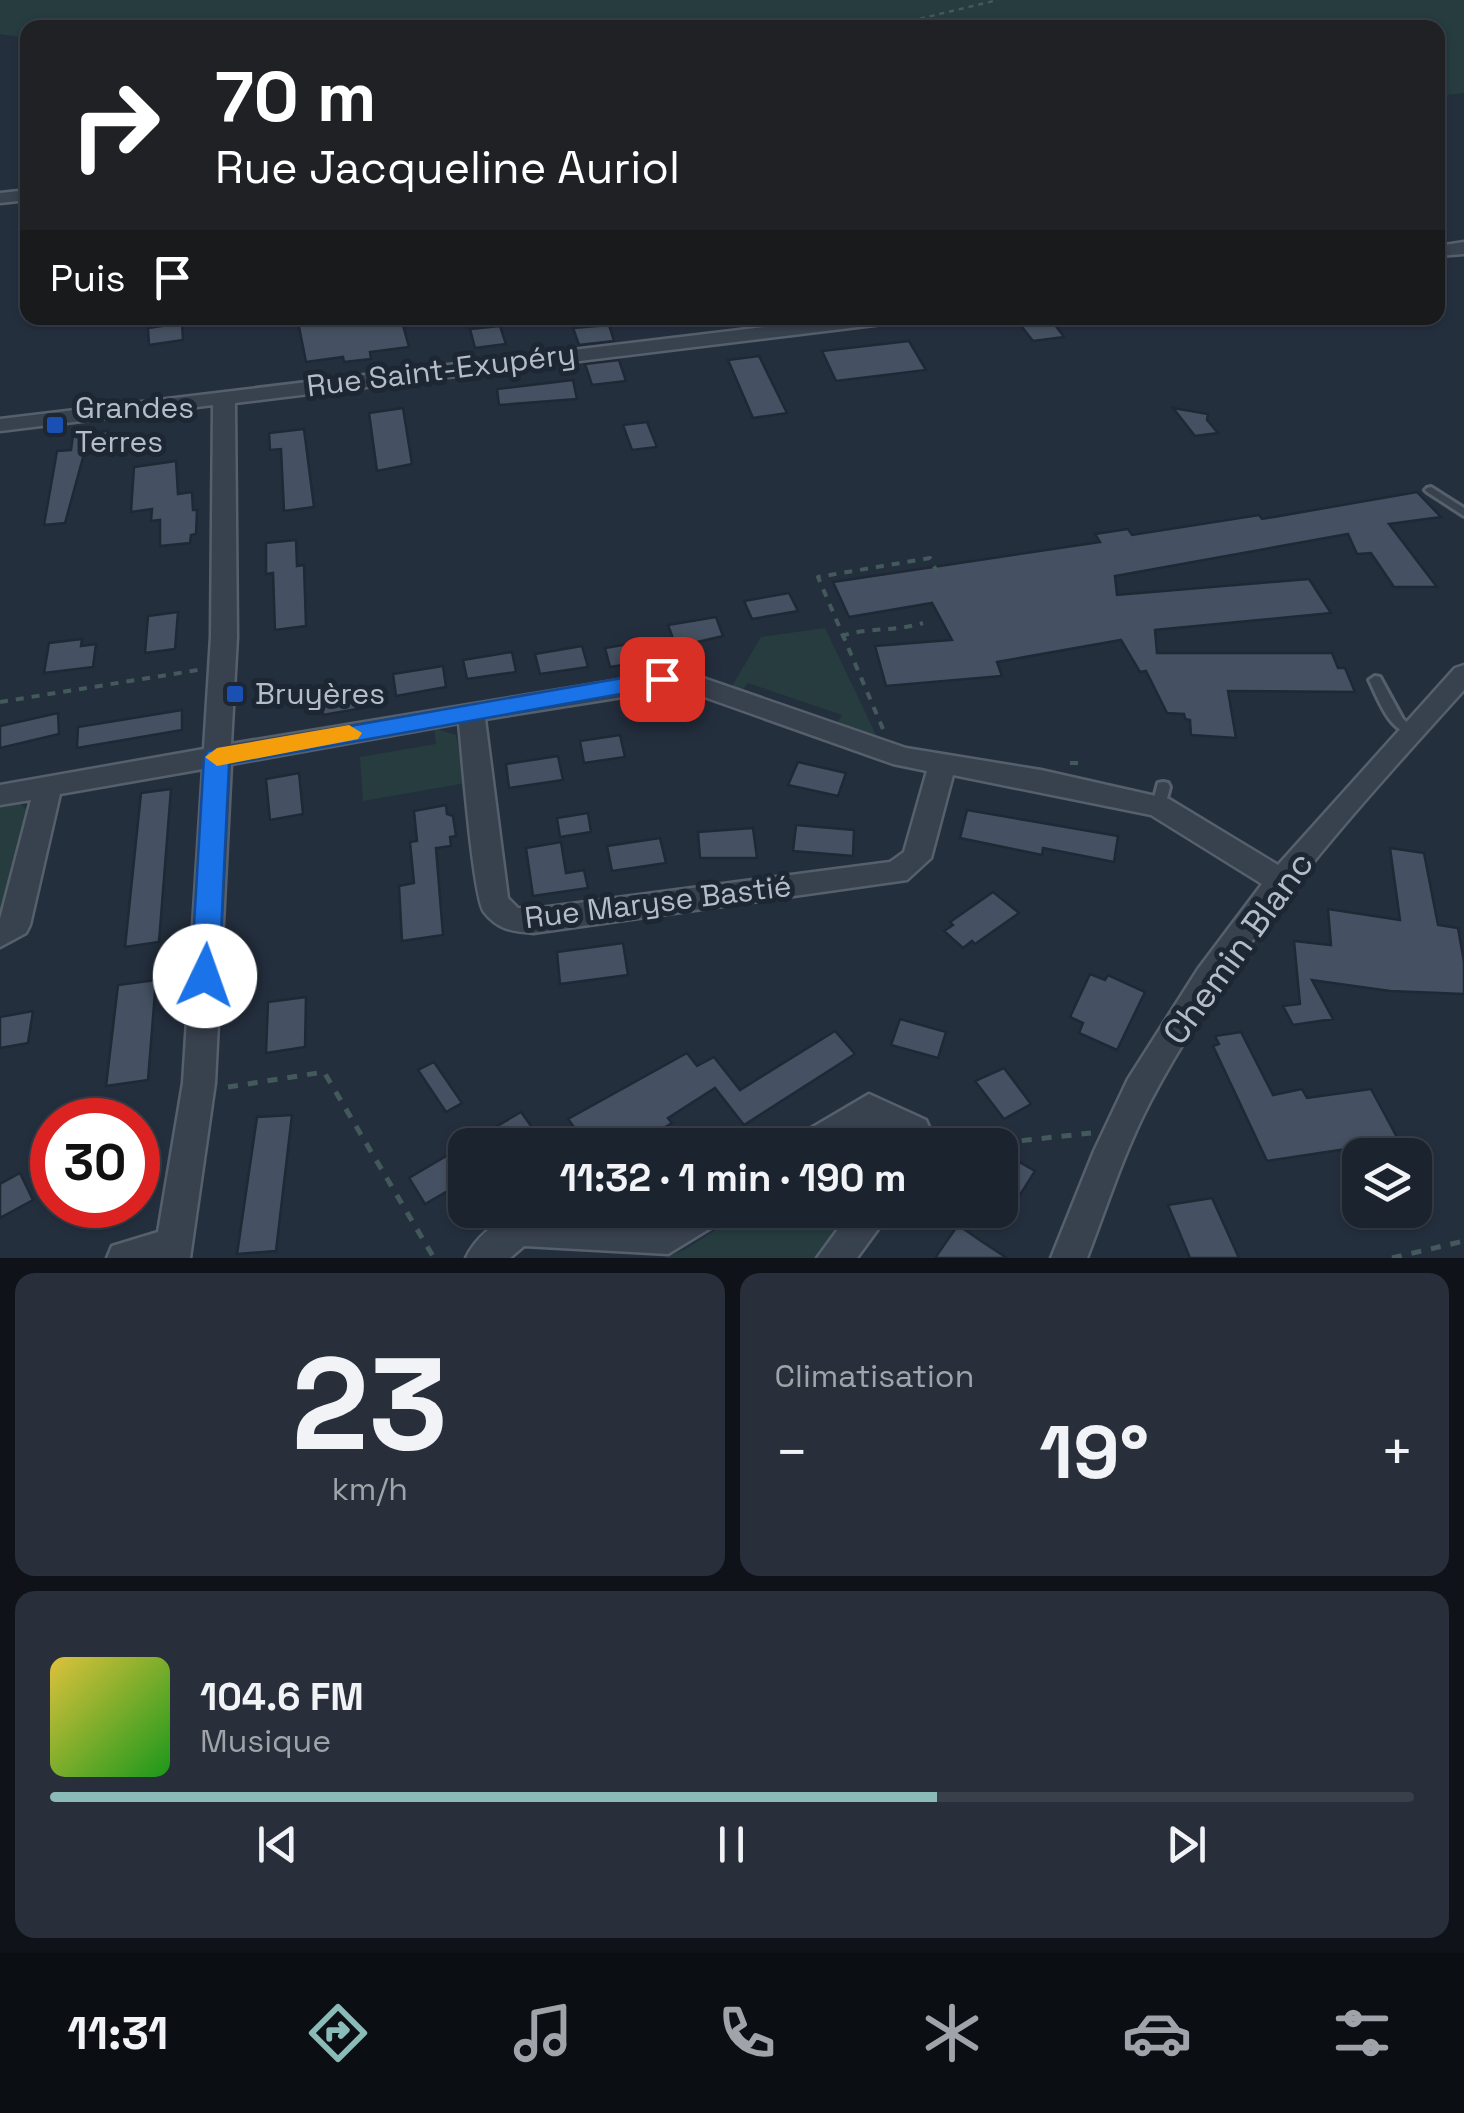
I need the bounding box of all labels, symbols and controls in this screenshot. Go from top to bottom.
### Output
text: 70 m [215,52,376,141]
icon: right [50,60,180,190]
text: Rue Jacqueline Auriol [215,139,680,196]
icon: arrive [145,250,200,305]
text: Puis [50,254,125,302]
street label: Rue Saint-Exupéry [304,334,578,405]
place label: Grandes Terres [75,388,194,461]
marker: Grandes Terres [44,414,66,436]
pin [620,637,705,722]
icon: arrive [635,652,690,707]
place label: Bruyères [255,674,385,713]
marker: Bruyères [224,683,246,705]
street label: Chemin Blanc [1153,843,1323,1053]
street label: Rue Maryse Bastié [522,866,793,937]
position arrow [153,924,257,1028]
speed limit sign: 30 [30,1098,160,1228]
map controls [1342,1138,1432,1228]
button: layers [1342,1138,1432,1228]
text: 11:32 · 1 min · 190 m [560,1154,906,1202]
text: 23 [292,1321,448,1487]
text: Climatisation [775,1356,974,1396]
text: 19° [1039,1404,1149,1500]
text: − [775,1417,809,1487]
text: + [1380,1417,1414,1487]
text: km/h [332,1469,408,1509]
text: 104.6 FM [200,1673,364,1721]
text: Musique [200,1721,331,1761]
icon: previous [250,1817,305,1872]
icon: pause [704,1817,759,1872]
icon: next [1159,1817,1214,1872]
icon: directions [303,1998,373,2068]
icon: music [508,1998,578,2068]
icon: phone [712,1998,782,2068]
icon: climate [917,1998,987,2068]
icon: car [1122,1998,1192,2068]
icon: filters [1327,1998,1397,2068]
text: 11:31 [67,2005,168,2062]

